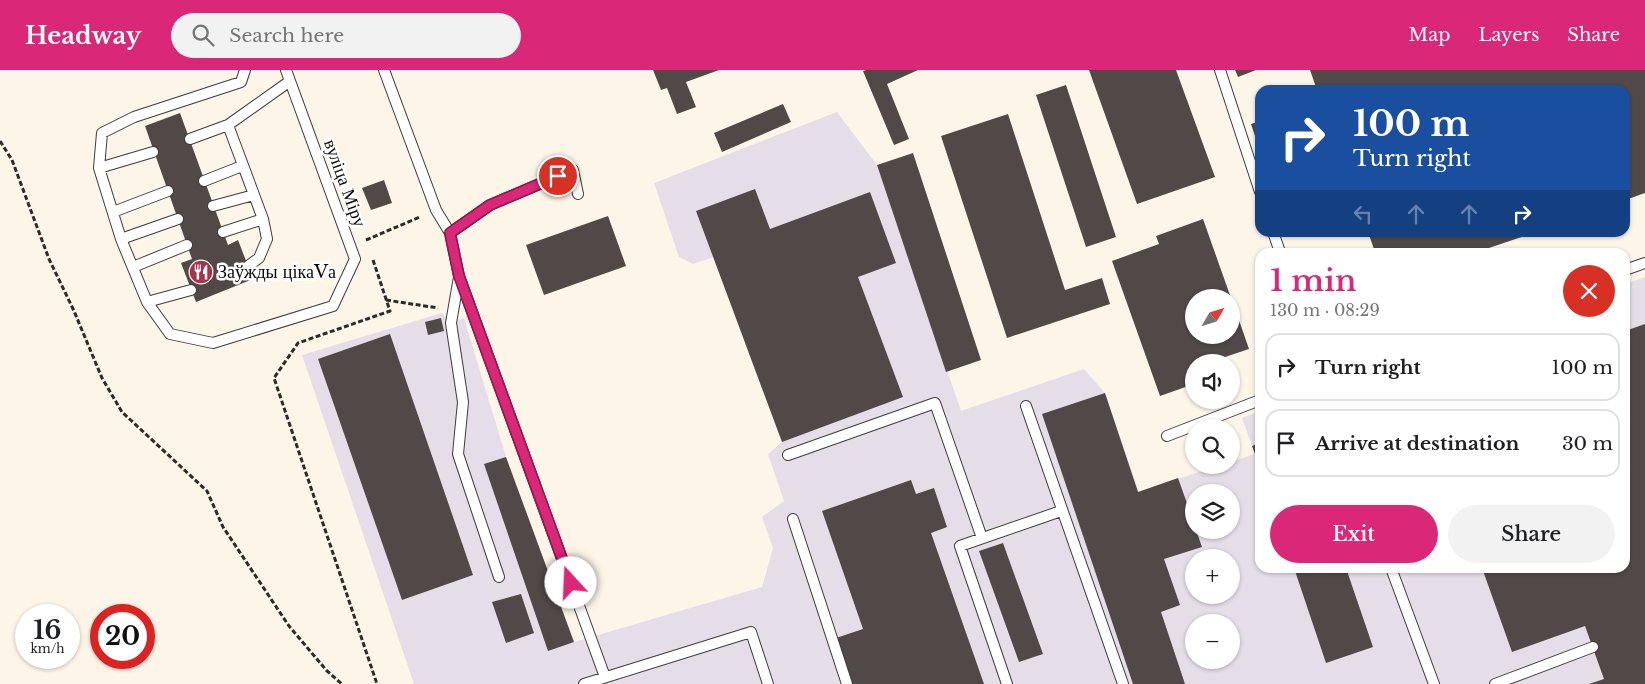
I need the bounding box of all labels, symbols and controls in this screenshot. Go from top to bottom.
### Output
search box [171,13,521,58]
text: Headway [25,21,141,50]
icon: search [189,21,217,49]
text: Search here [229,24,344,47]
text: Map [1409,24,1450,46]
text: Layers [1478,24,1539,46]
text: Share [1567,24,1620,46]
text: 100 m [1353,102,1469,145]
icon: right [1270,105,1335,170]
street label: вуліца Міру [319,136,371,230]
text: Turn right [1353,145,1471,172]
pin [537,155,579,197]
icon: arrive [544,162,572,190]
icon: left [1349,200,1377,228]
icon: ahead [1402,200,1430,228]
icon: ahead [1455,200,1483,228]
icon: right [1508,200,1536,228]
restaurant icon: Заўжды цікаVа [188,259,214,285]
place label: Заўжды цікаVа [218,261,336,283]
text: 1 min [1270,262,1356,299]
button: close [1563,265,1615,317]
north arrow [1185,289,1240,344]
map controls [1185,289,1240,669]
text: 130 m · 08:29 [1270,300,1380,320]
icon: right [1272,353,1300,381]
button: sound [1185,354,1240,409]
text: Turn right [1315,356,1421,379]
text: 100 m [1552,356,1613,379]
button: search [1185,419,1240,474]
icon: arrive [1272,429,1300,457]
text: Arrive at destination [1315,432,1519,455]
text: 30 m [1562,432,1613,455]
button: layers [1185,484,1240,539]
button: Exit [1270,505,1438,563]
button: Share [1448,505,1615,563]
button: + [1185,549,1240,604]
position arrow [544,556,596,608]
speed limit sign: 20 [90,604,155,669]
button: − [1185,614,1240,669]
text: 16 [34,615,61,646]
text: km/h [30,641,65,656]

